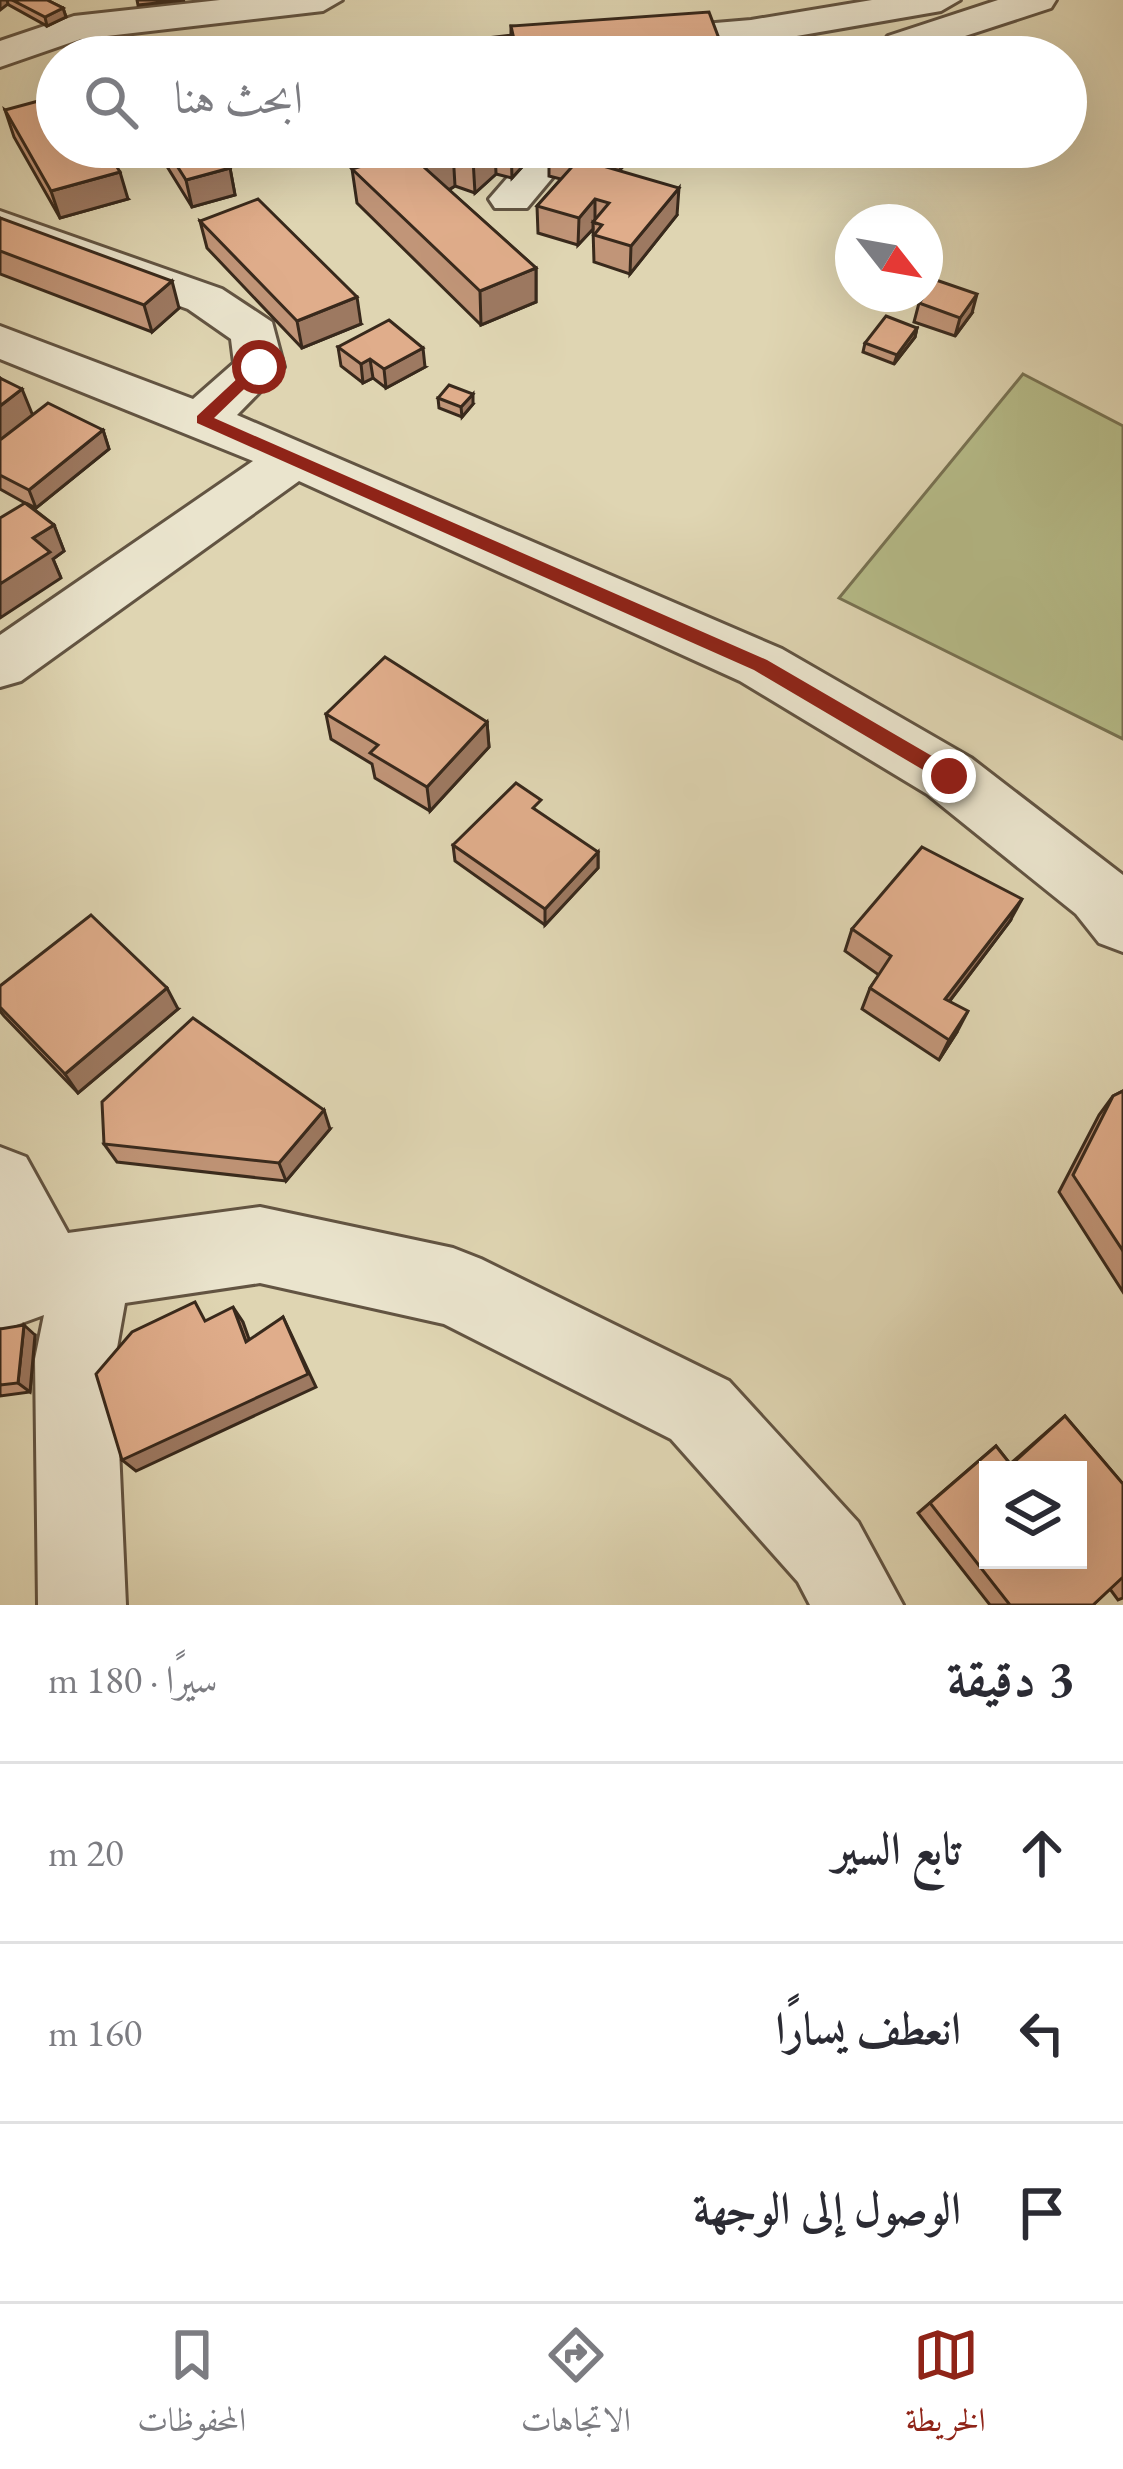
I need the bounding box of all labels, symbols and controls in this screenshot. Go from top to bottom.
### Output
search box [36,36,1087,168]
text: ابحث هنا [174,68,303,126]
icon: search [78,69,144,135]
north arrow [835,204,943,312]
route start [232,340,286,394]
route end [922,749,976,803]
map controls [979,1461,1087,1569]
button: layers [979,1461,1087,1569]
text: 3 دقيقة [947,1645,1075,1711]
text: سيرًا · 180 m [48,1654,218,1705]
text: تابع السير [833,1819,961,1877]
icon: ahead [1009,1820,1075,1886]
text: 20 m [48,1827,124,1878]
text: انعطف يسارًا [776,1999,961,2057]
icon: left [1009,2000,1075,2066]
text: 160 m [48,2007,142,2058]
text: الوصول إلى الوجهة [693,2179,961,2237]
icon: arrive [1009,2180,1075,2246]
tab: المحفوظات [137,2322,246,2452]
tab: الاتجاهات [521,2322,631,2452]
tab: الخريطة [905,2322,986,2452]

